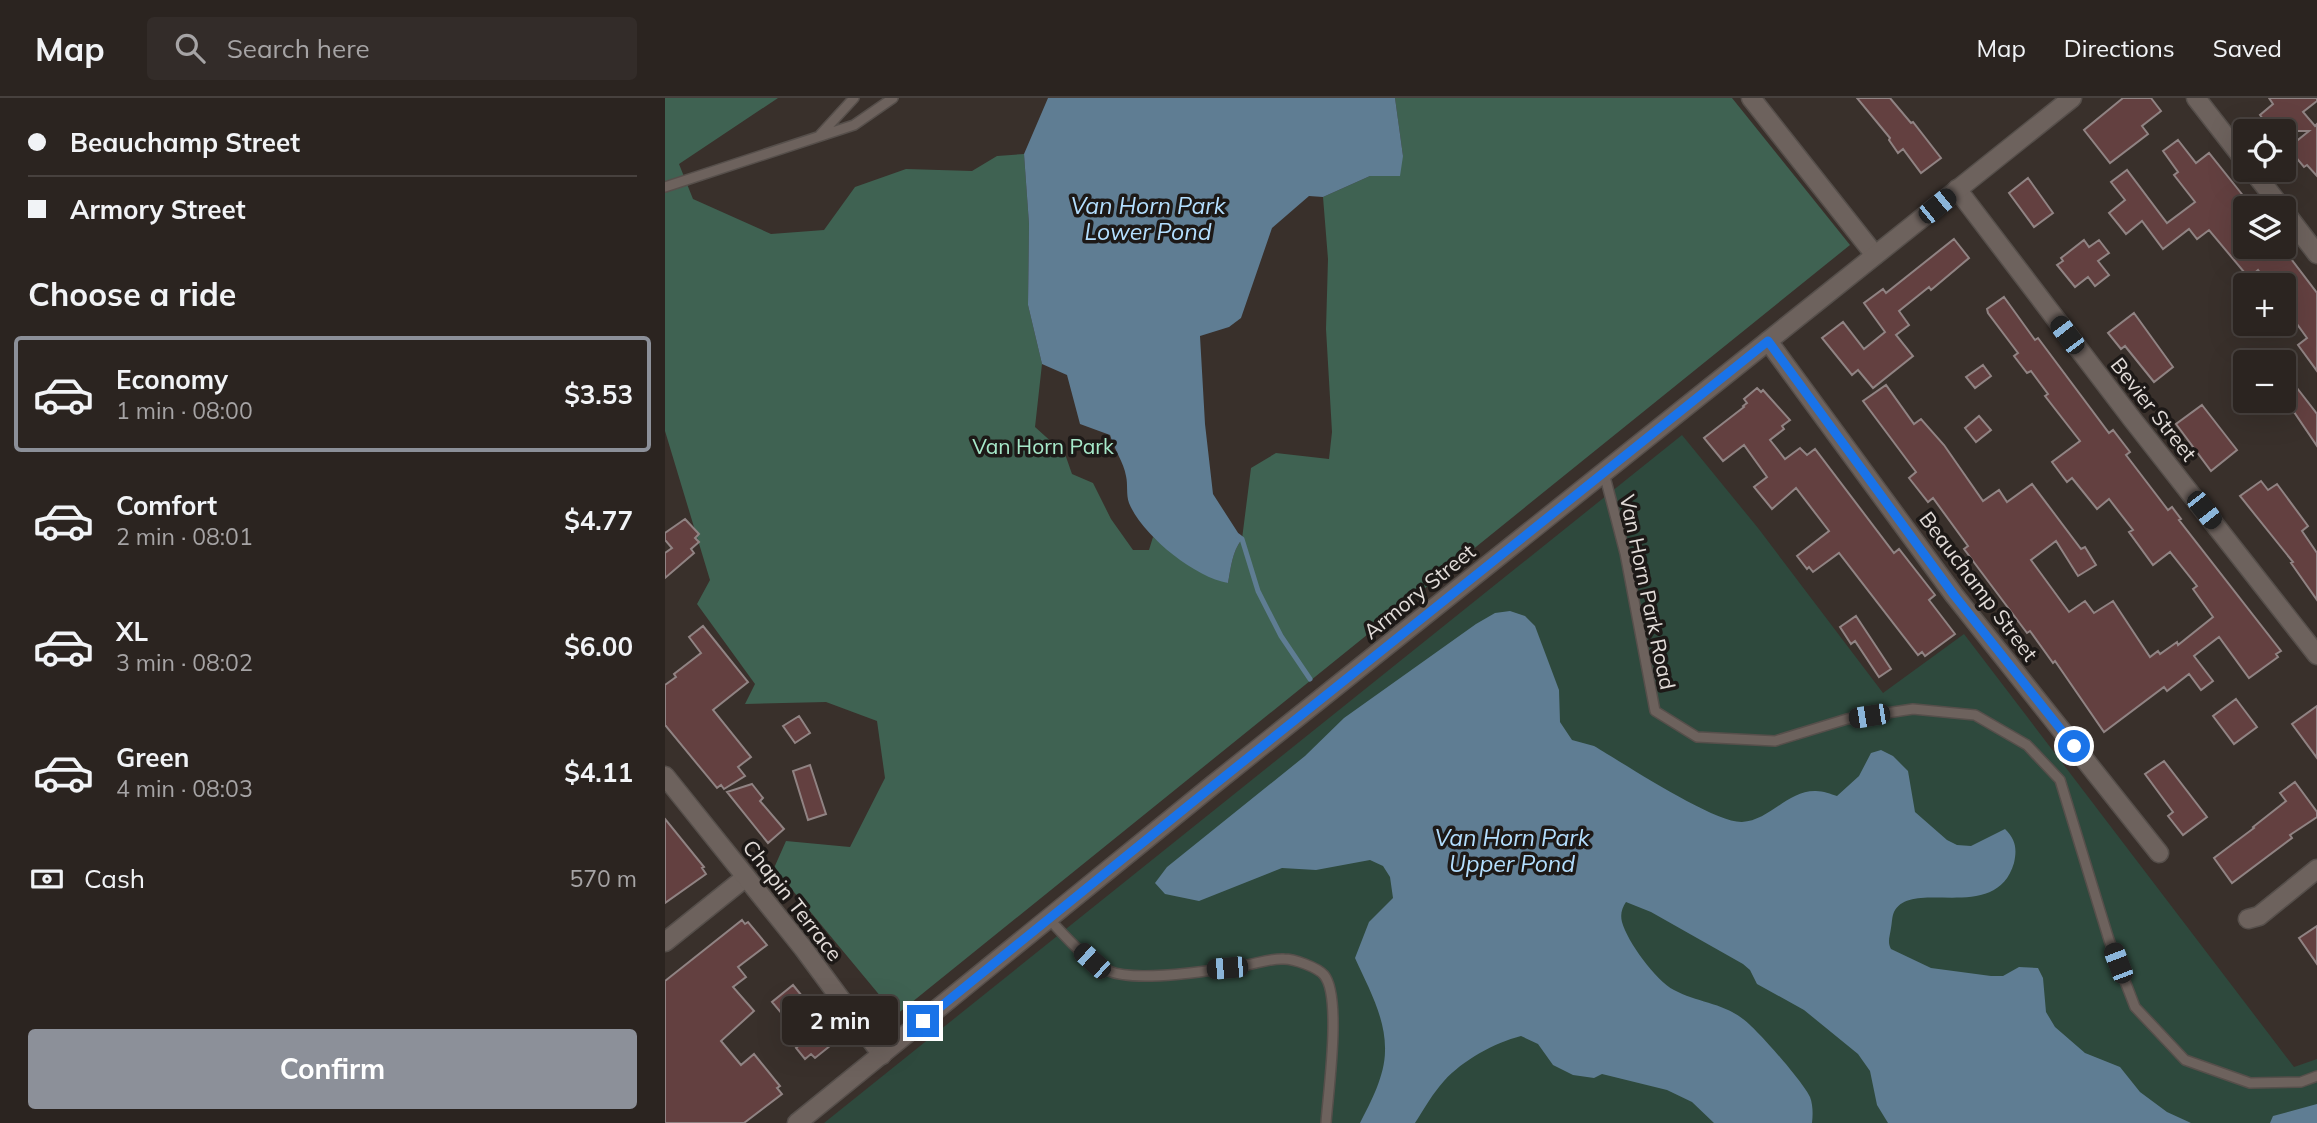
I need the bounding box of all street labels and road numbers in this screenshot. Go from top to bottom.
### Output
street label: Bevier Street [2105,352,2203,466]
street label: Van Horn Park Road [1615,492,1681,692]
street label: Beauchamp Street [1914,506,2044,666]
street label: Armory Street [1358,538,1480,644]
street label: Chapin Terrace [738,834,848,966]

